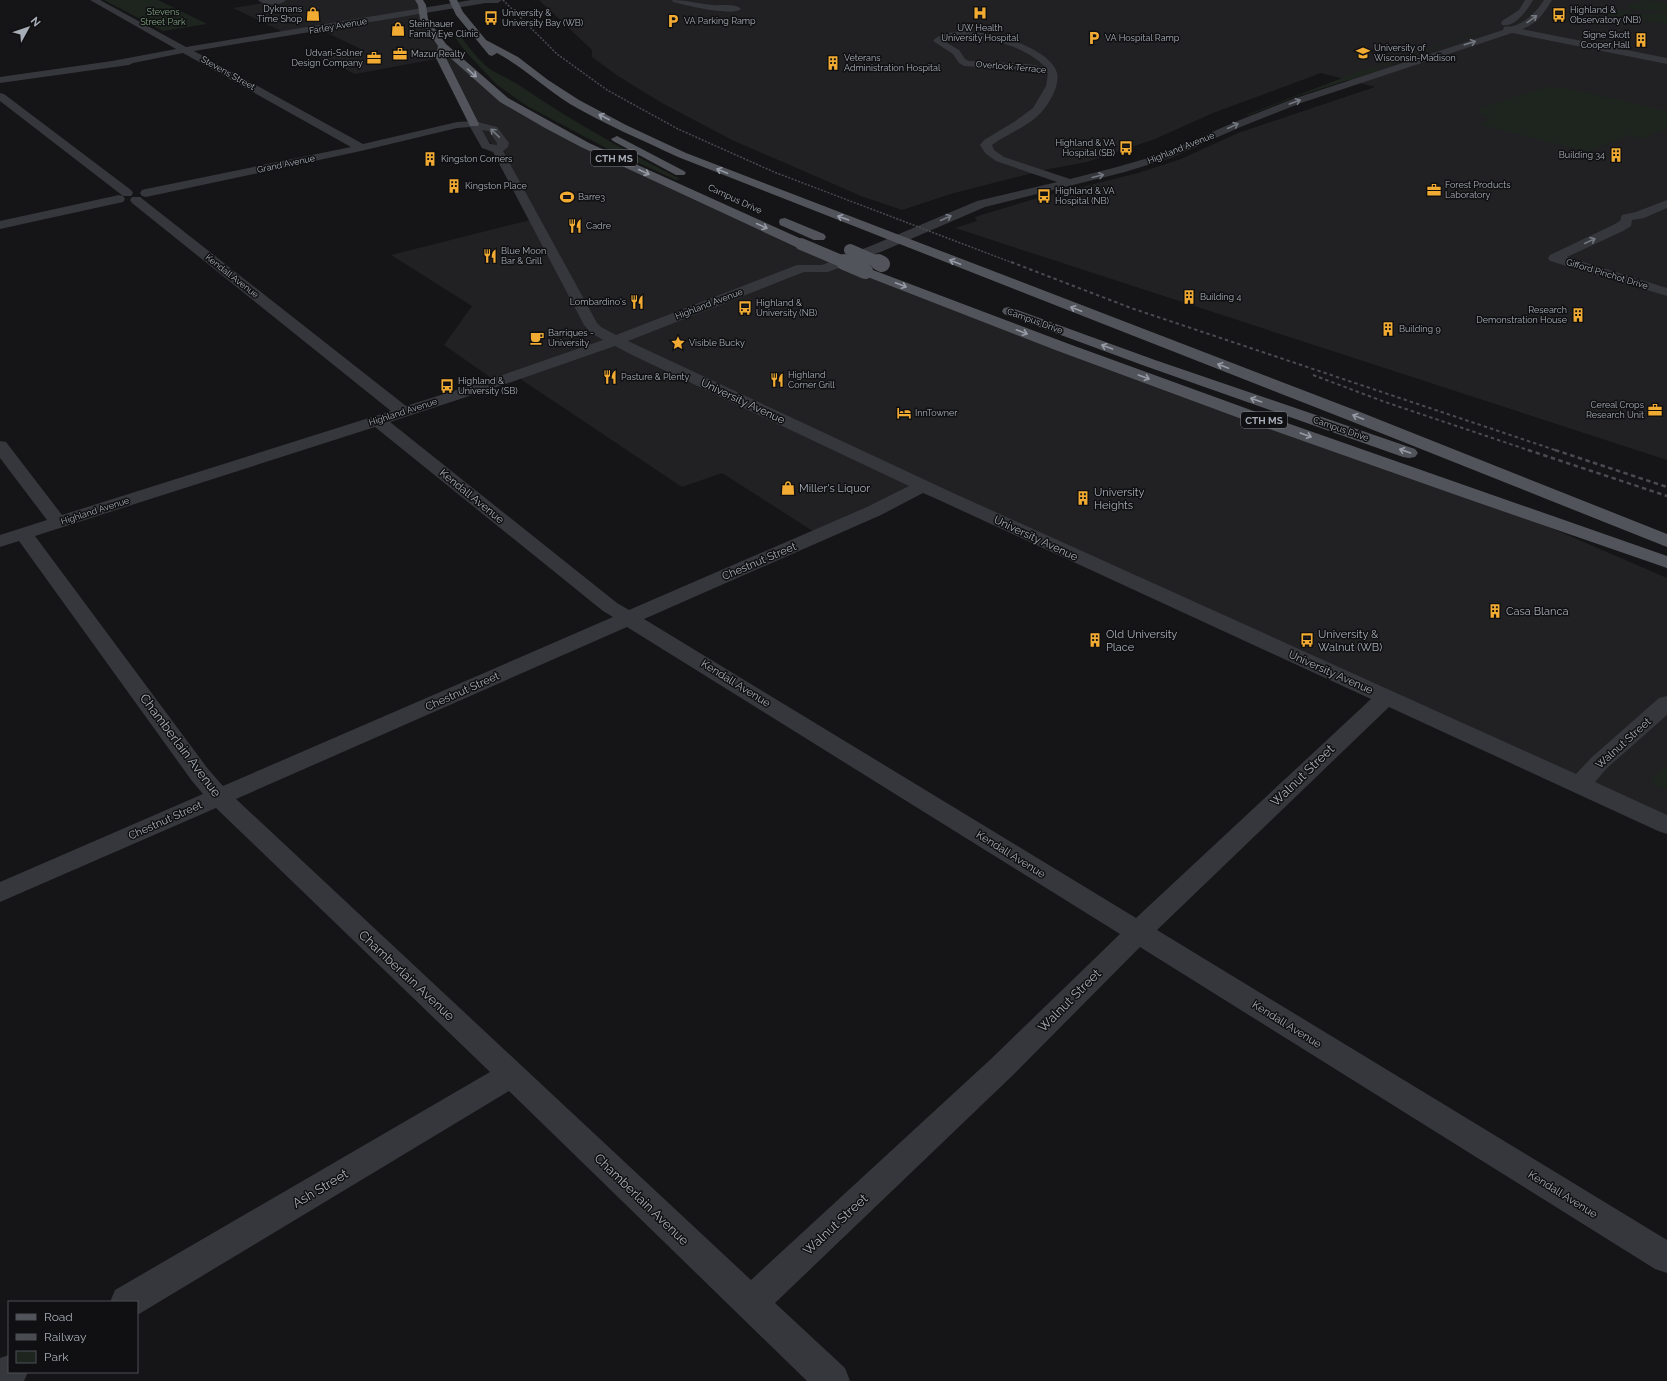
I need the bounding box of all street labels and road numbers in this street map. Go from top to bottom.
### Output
street label: Farley Avenue [308,16,368,36]
street label: Stevens Street [199,54,257,92]
street label: Overlook Terrace [975,59,1047,75]
street label: Highland Avenue [1146,130,1217,166]
road number: CTH MS [591,150,637,166]
street label: Grand Avenue [256,153,317,175]
street label: Campus Drive [706,182,764,216]
street label: Kendall Avenue [203,252,261,300]
street label: Gifford Pinchot Drive [1565,257,1650,291]
street label: Highland Avenue [674,286,745,321]
street label: Campus Drive [1006,306,1065,336]
street label: University Avenue [699,376,787,427]
street label: Highland Avenue [368,396,439,428]
road number: CTH MS [1241,412,1287,428]
street label: Campus Drive [1312,415,1371,443]
street label: Kendall Avenue [437,466,507,527]
street label: Highland Avenue [60,495,131,527]
street label: University Avenue [992,513,1080,564]
street label: Chestnut Street [720,540,799,583]
street label: University Avenue [1287,648,1376,697]
street label: Kendall Avenue [699,657,773,710]
street label: Chestnut Street [423,669,501,714]
street label: Chamberlain Avenue [137,691,225,800]
street label: Walnut Street [1593,715,1654,772]
street label: Walnut Street [1267,741,1338,809]
street label: Chestnut Street [126,798,204,843]
street label: Kendall Avenue [974,828,1048,881]
street label: Chamberlain Avenue [356,927,458,1024]
street label: Walnut Street [1035,965,1104,1035]
street label: Kendall Avenue [1250,998,1324,1051]
street label: Chamberlain Avenue [591,1150,692,1249]
street label: Ash Street [290,1166,351,1211]
street label: Kendall Avenue [1526,1168,1600,1221]
street label: Walnut Street [800,1190,871,1258]

